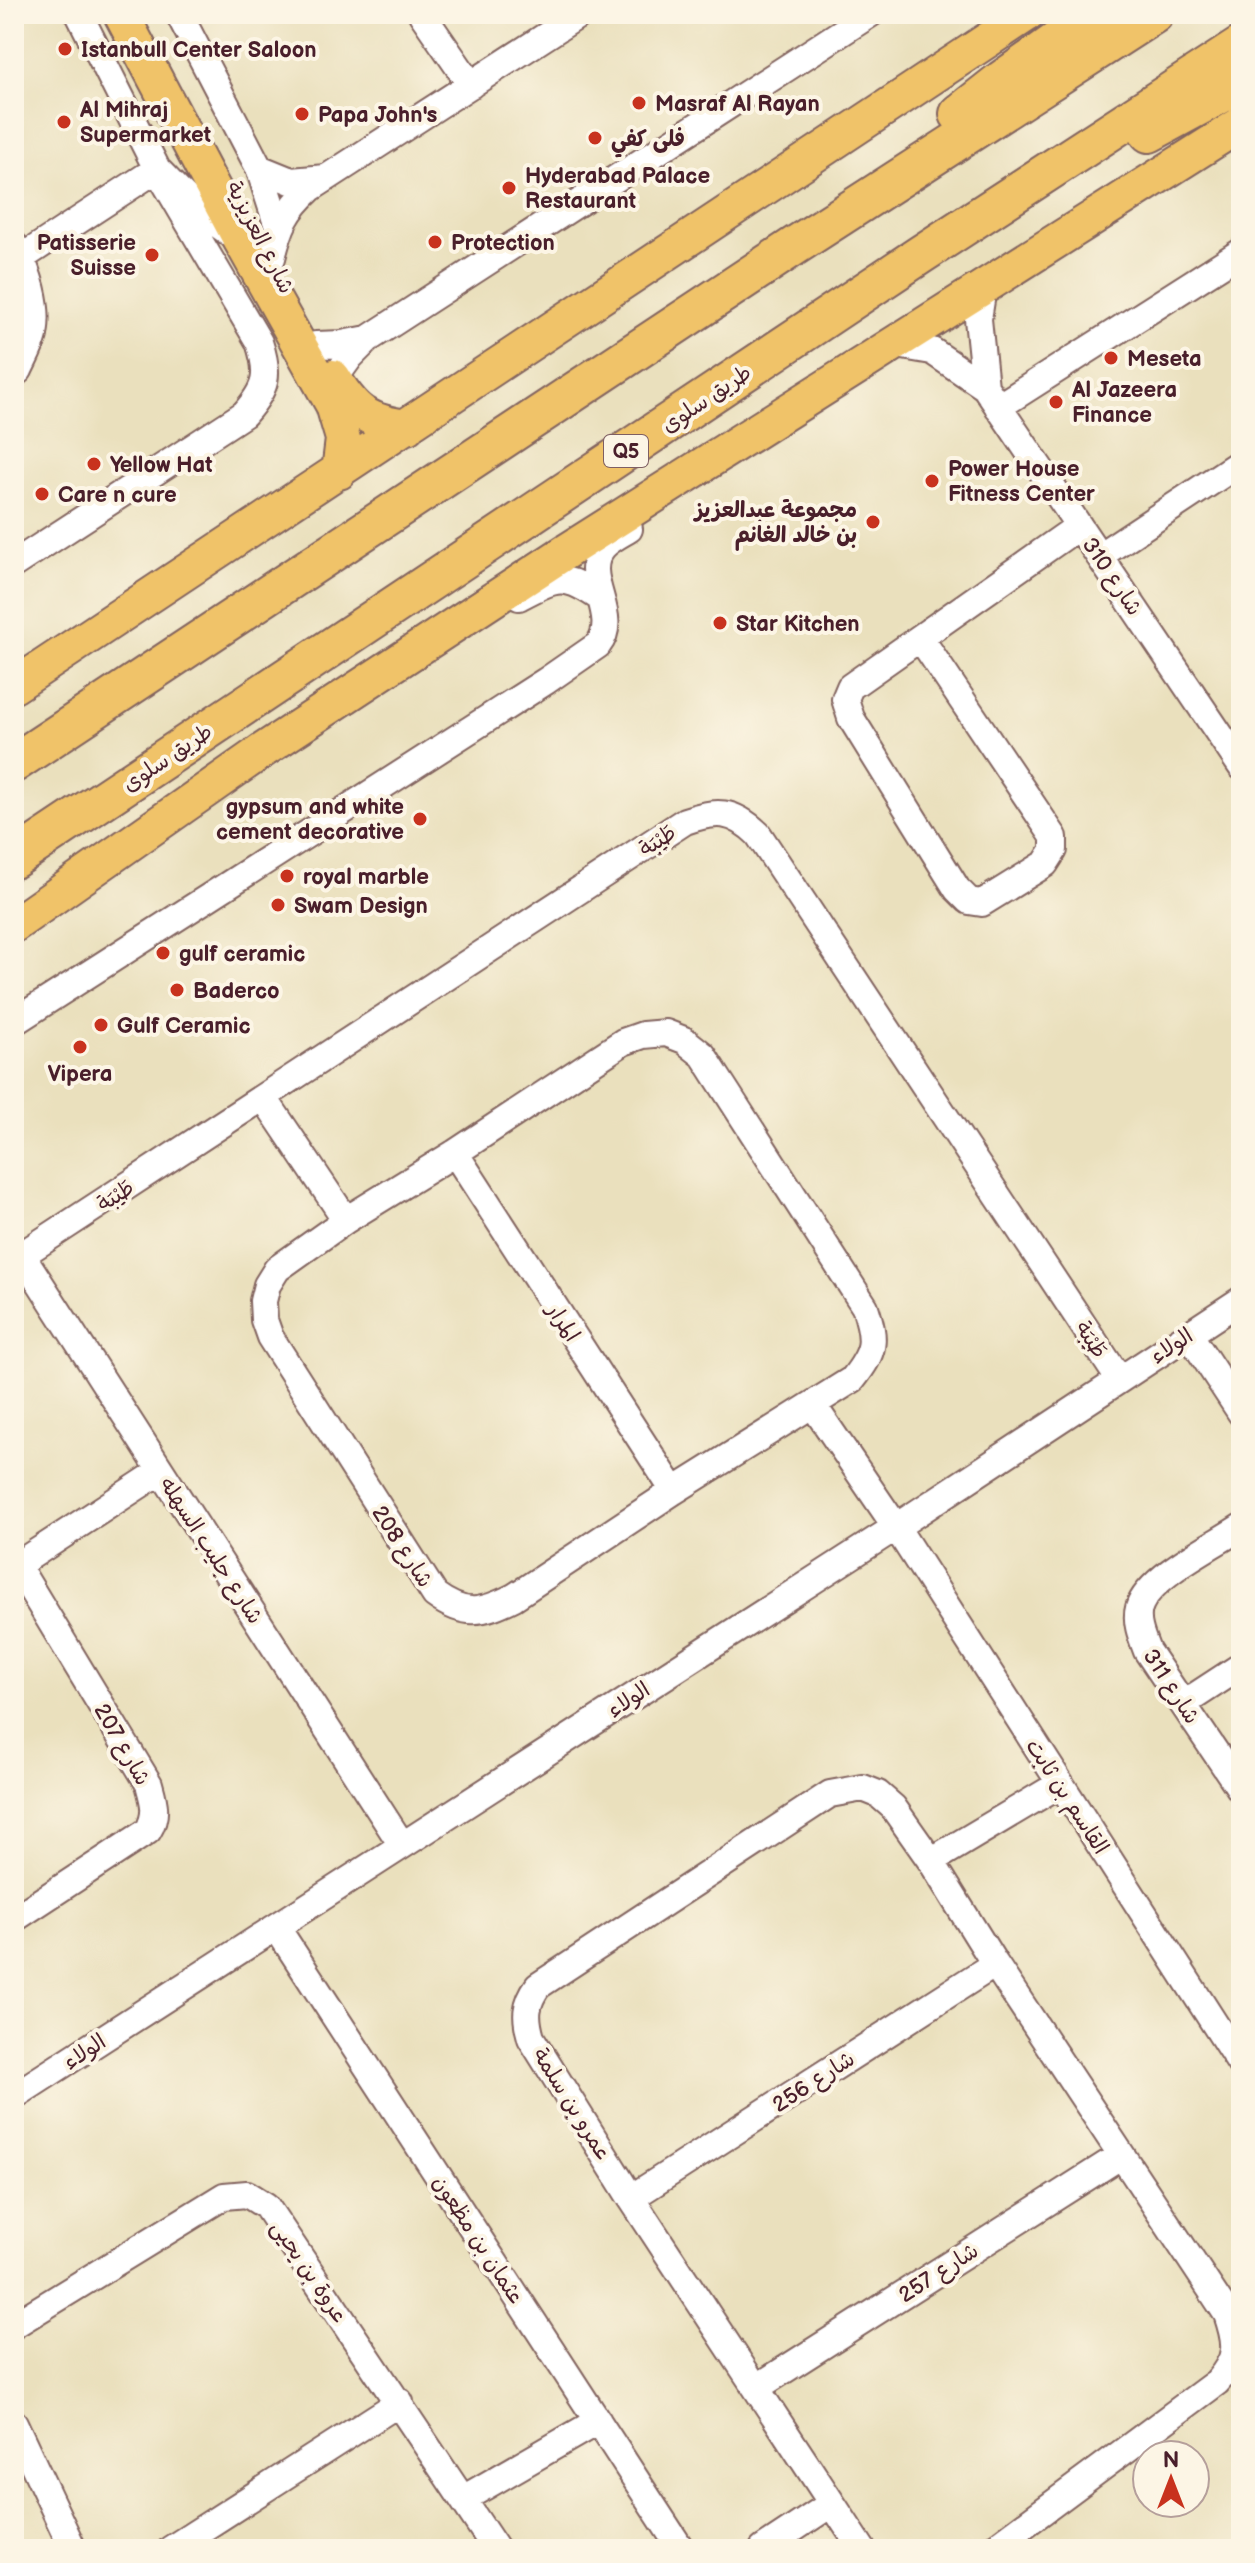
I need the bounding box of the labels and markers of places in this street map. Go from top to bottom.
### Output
place label: Istanbull Center Saloon [81,37,317,64]
marker: Istanbull Center Saloon [56,40,74,58]
place label: Masraf Al Rayan [655,91,820,118]
marker: Masraf Al Rayan [630,94,648,112]
place label: Al Mihraj Supermarket [79,97,212,149]
place label: Papa John's [318,102,437,129]
marker: Papa John's [293,105,311,123]
marker: Al Mihraj Supermarket [55,113,73,131]
place label: فلى كفي [611,126,685,158]
marker: فلى كفي [586,129,604,147]
place label: Hyderabad Palace Restaurant [525,163,710,215]
marker: Hyderabad Palace Restaurant [500,179,518,197]
place label: Patisserie Suisse [37,230,136,282]
place label: Protection [451,230,555,257]
marker: Protection [426,233,444,251]
marker: Patisserie Suisse [143,246,161,264]
place label: Meseta [1127,346,1202,373]
marker: Meseta [1102,349,1120,367]
place label: Al Jazeera Finance [1071,377,1177,429]
marker: Al Jazeera Finance [1047,393,1065,411]
place label: Yellow Hat [110,452,213,479]
marker: Yellow Hat [85,455,103,473]
place label: Power House Fitness Center [948,456,1095,508]
marker: Power House Fitness Center [923,472,941,490]
place label: Care n cure [58,482,177,509]
marker: Care n cure [33,485,51,503]
place label: مجموعة عبدالعزيز بن خالد الغانم [693,497,857,551]
marker: مجموعة عبدالعزيز بن خالد الغانم [864,513,882,531]
place label: Star Kitchen [736,611,860,638]
marker: Star Kitchen [711,614,729,632]
place label: gypsum and white cement decorative [216,794,404,846]
marker: gypsum and white cement decorative [411,810,429,828]
place label: royal marble [303,864,429,891]
marker: royal marble [278,867,296,885]
place label: Swam Design [294,893,428,920]
marker: Swam Design [269,896,287,914]
place label: gulf ceramic [179,941,305,968]
marker: gulf ceramic [154,944,172,962]
place label: Baderco [193,978,279,1005]
marker: Baderco [168,981,186,999]
place label: Gulf Ceramic [117,1013,251,1040]
marker: Gulf Ceramic [92,1016,110,1034]
marker: Vipera [71,1038,89,1056]
place label: Vipera [48,1061,112,1088]

